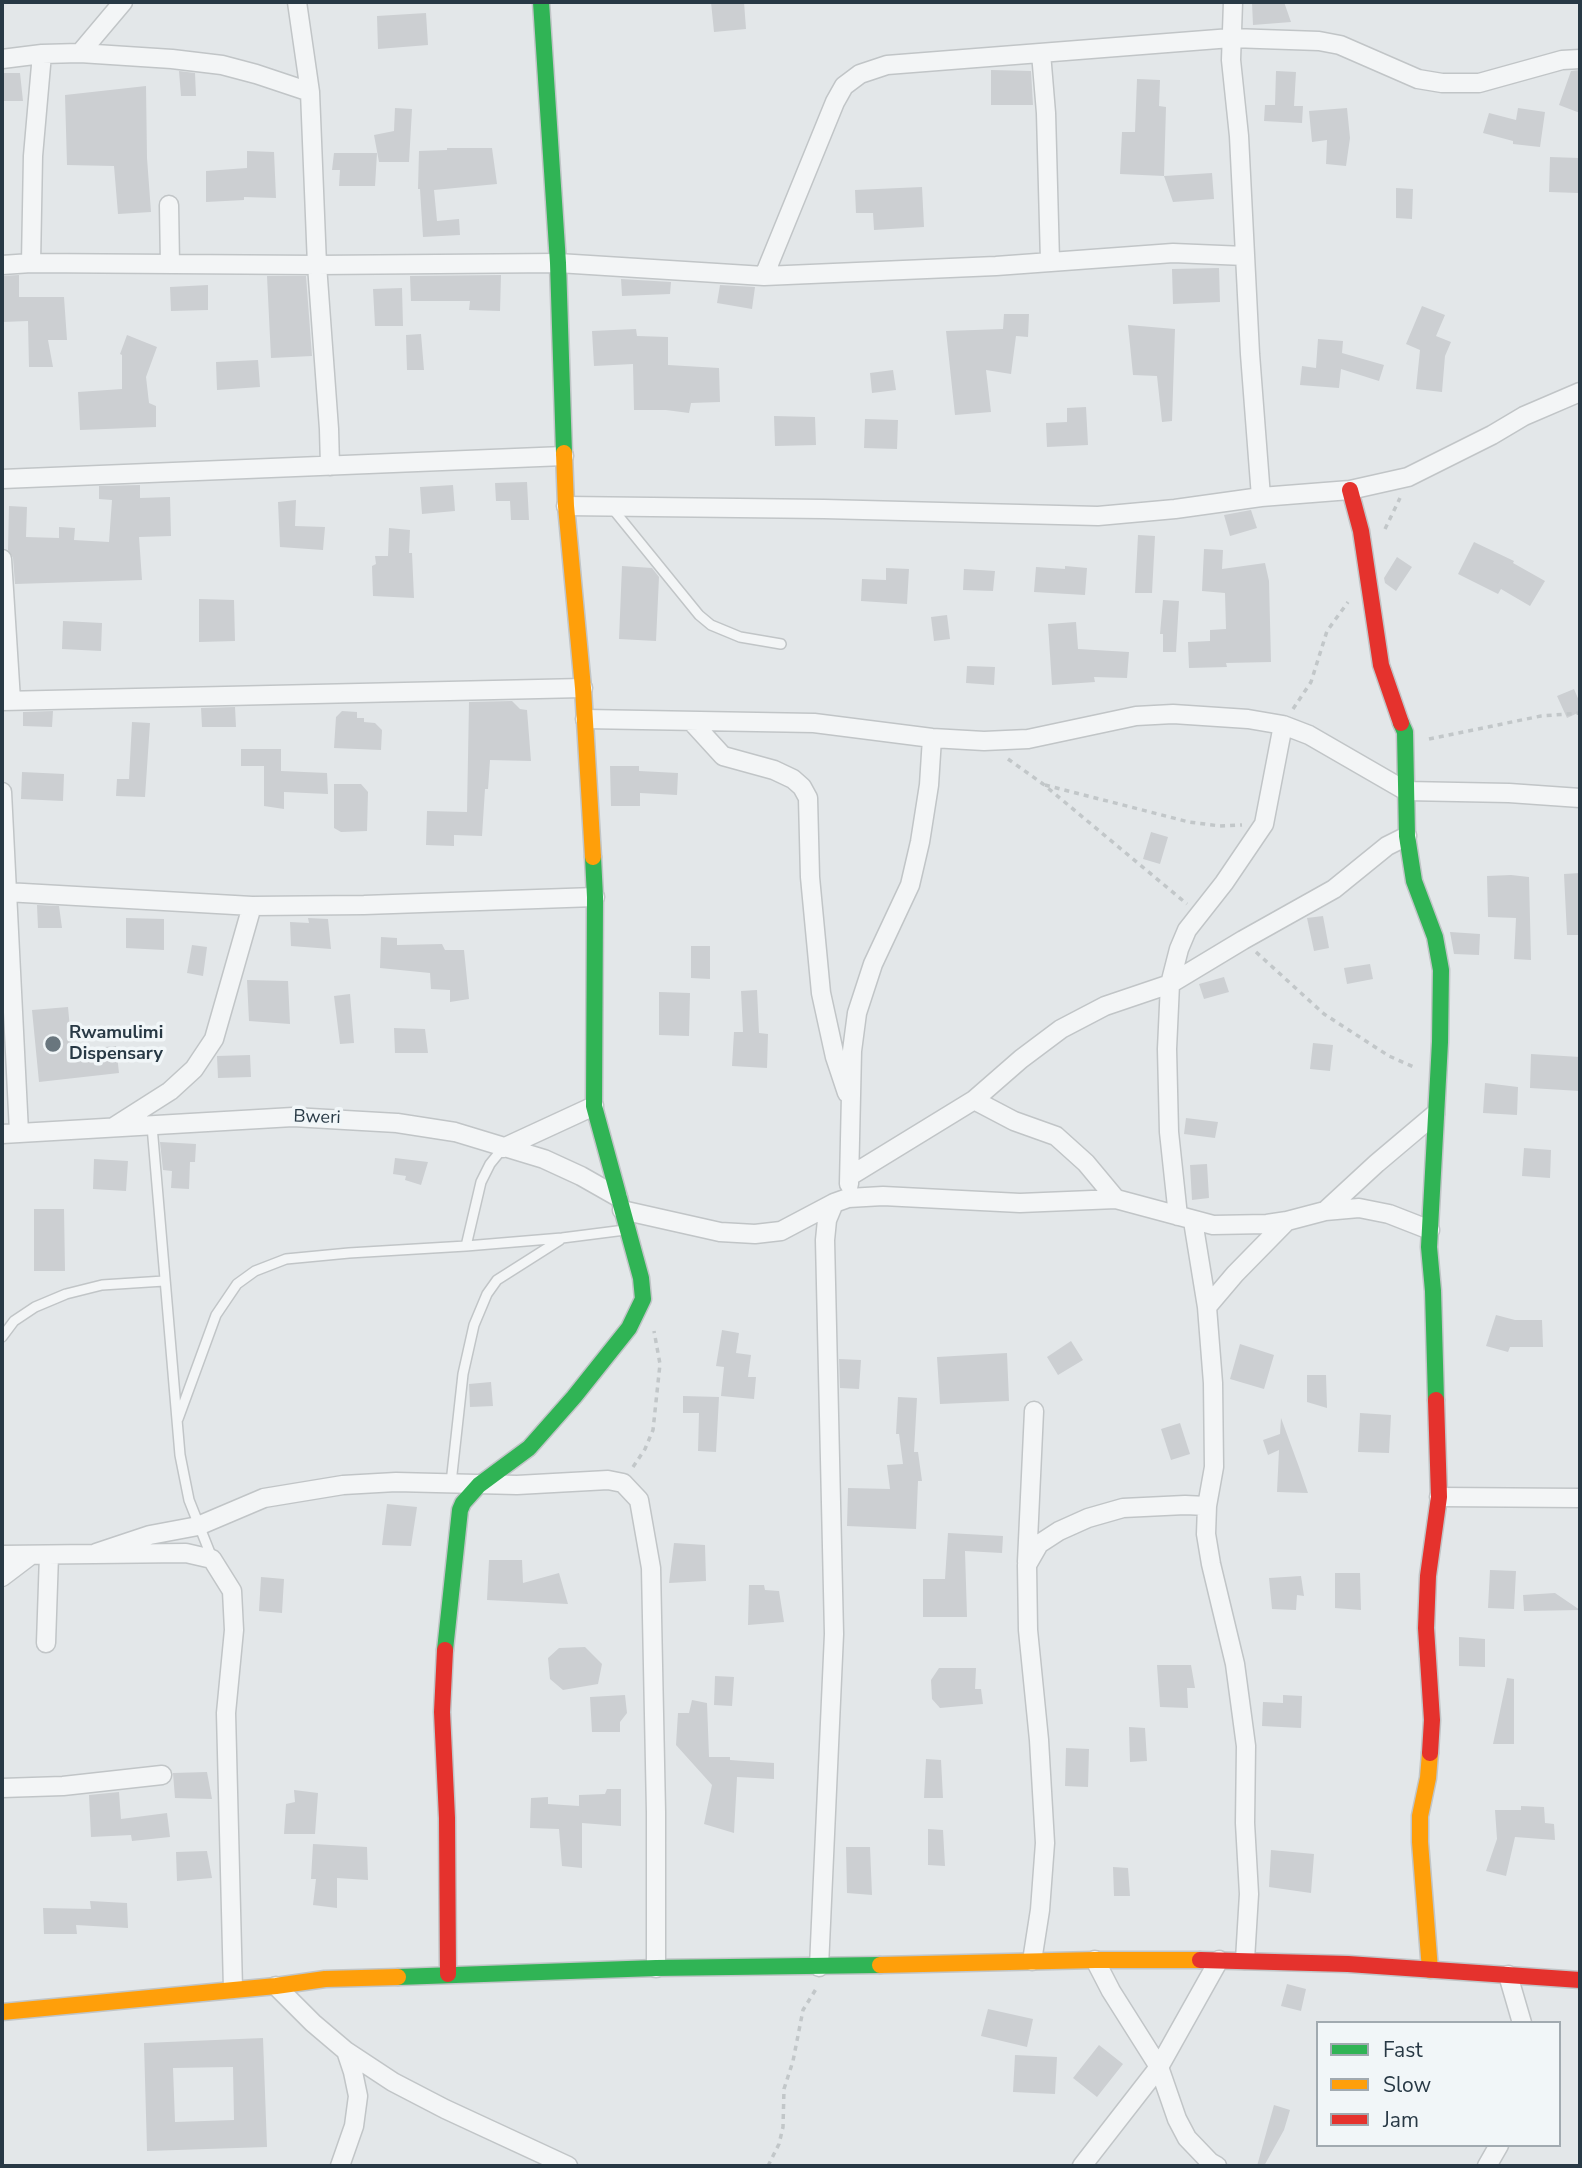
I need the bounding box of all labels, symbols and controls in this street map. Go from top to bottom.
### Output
place label: Rwamulimi Dispensary [69,1023,163,1066]
marker: Rwamulimi Dispensary [43,1034,63,1054]
street label: Bweri [293,1106,341,1130]
legend [1316,2021,1561,2147]
text: Fast [1383,2036,1423,2064]
text: Slow [1383,2071,1431,2099]
text: Jam [1383,2106,1419,2134]

